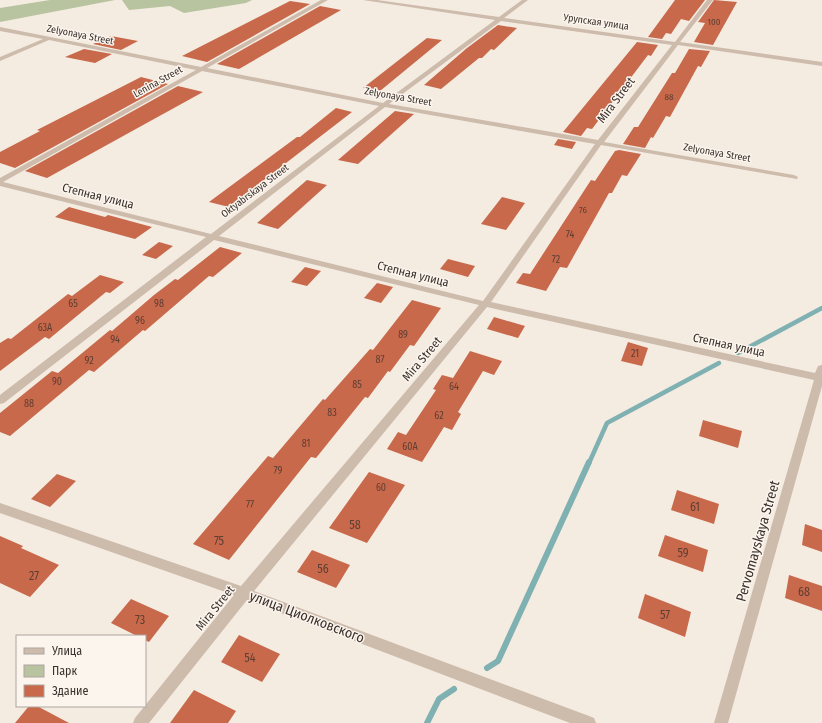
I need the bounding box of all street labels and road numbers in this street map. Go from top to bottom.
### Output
street label: Урупская улица [561,11,630,33]
street label: Zelyonaya Street [46,23,115,48]
street label: Lenina Street [131,63,185,100]
street label: Mira Street [594,74,638,126]
street label: Zelyonaya Street [364,85,433,109]
street label: Zelyonaya Street [683,141,752,165]
street label: Oktyabrskaya Street [219,161,292,220]
street label: Степная улица [61,180,135,212]
street label: Степная улица [376,258,450,290]
street label: Степная улица [692,331,766,360]
street label: Mira Street [399,334,445,384]
street label: Pervomayskaya Street [733,478,784,604]
street label: Mira Street [193,583,237,633]
street label: улица Циолковского [247,587,367,647]

